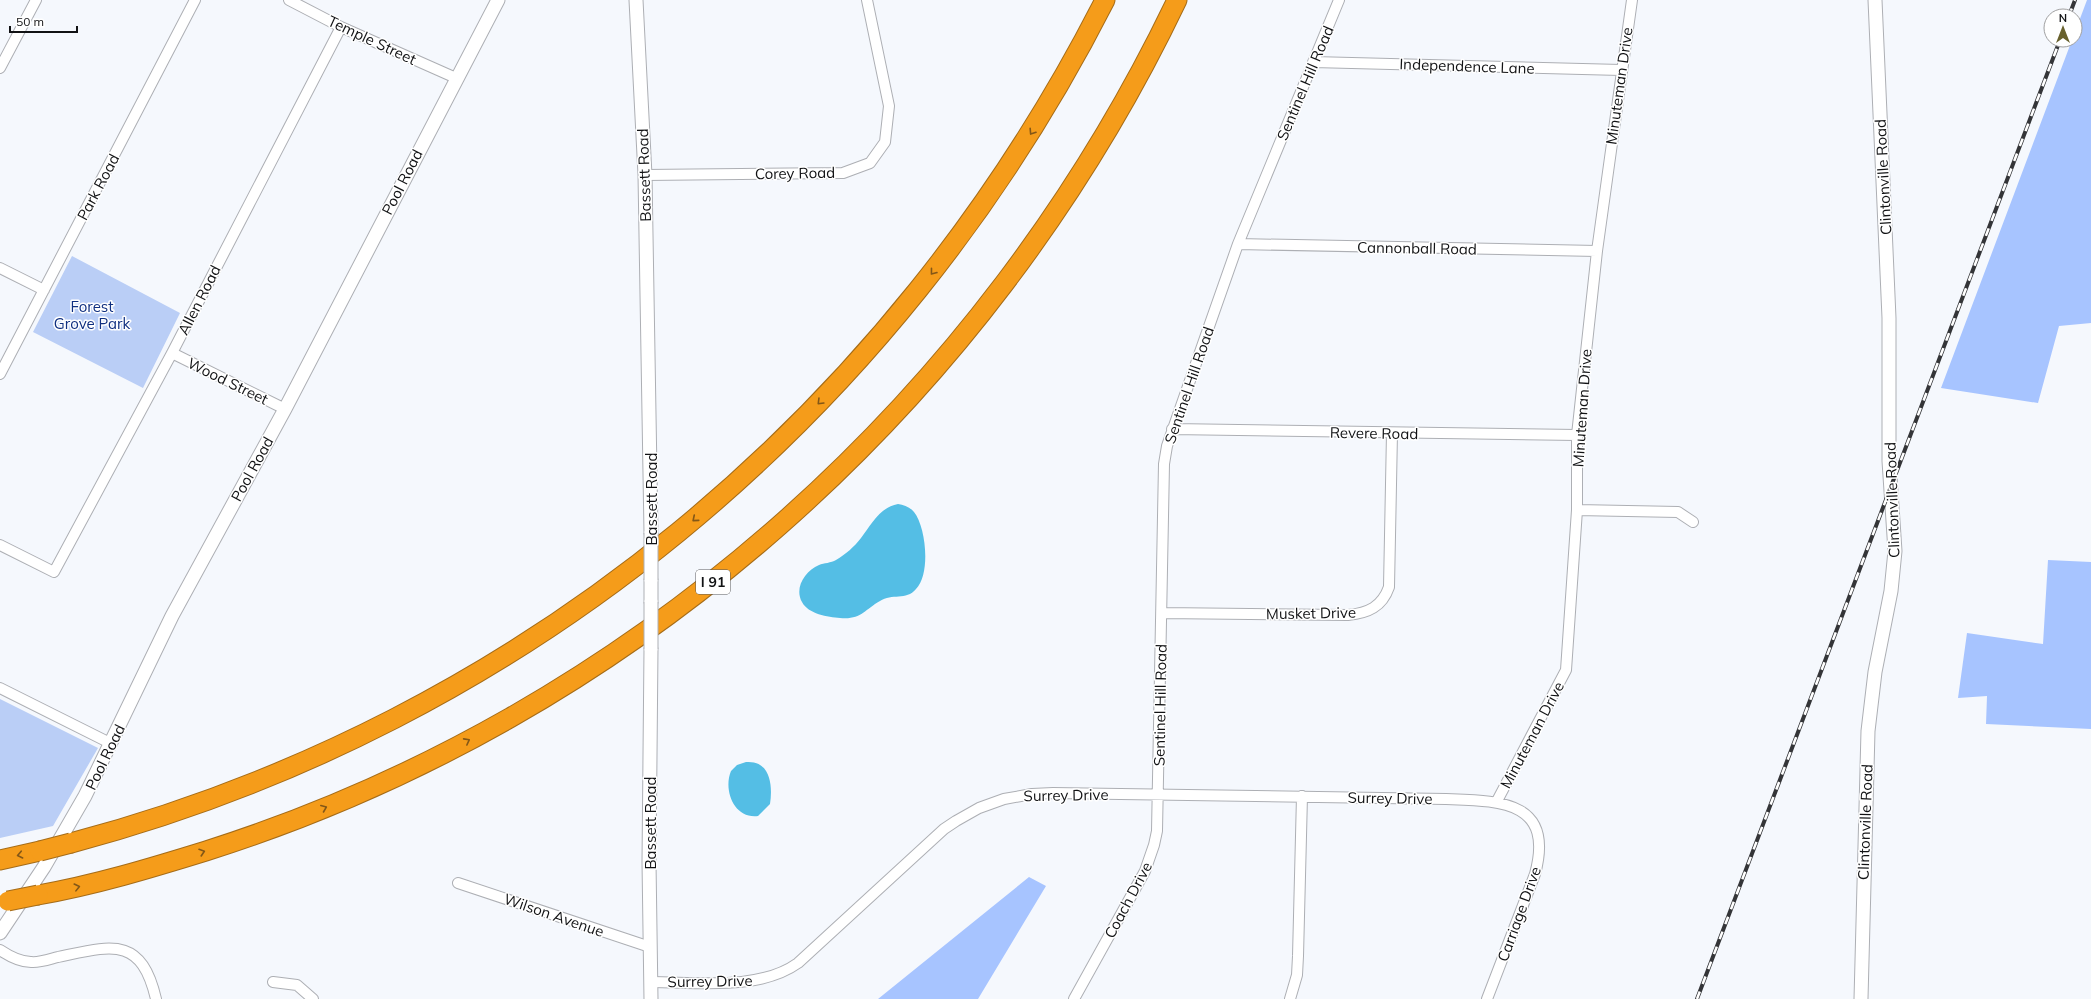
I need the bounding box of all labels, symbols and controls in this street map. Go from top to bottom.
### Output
scale bar [10,8,77,34]
north arrow [2043,8,2083,48]
street label: Temple Street [325,11,419,69]
text: N [2059,11,2067,25]
text: 50 m [16,14,44,29]
street label: Sentinel Hill Road [1272,23,1338,143]
street label: Minuteman Drive [1601,26,1637,146]
street label: Independence Lane [1399,54,1535,78]
street label: Clintonville Road [1870,118,1896,236]
street label: Bassett Road [633,128,655,222]
one-way arrow [1029,128,1036,135]
street label: Pool Road [377,146,427,218]
street label: Park Road [73,151,123,223]
street label: Corey Road [755,163,835,183]
street label: Cannonball Road [1357,237,1477,259]
street label: Allen Road [173,262,225,338]
one-way arrow [931,268,938,275]
park label: Forest Grove Park [54,297,130,333]
street label: Sentinel Hill Road [1160,324,1218,446]
street label: Minuteman Drive [1568,348,1596,468]
street label: Wood Street [185,353,271,409]
one-way arrow [817,397,825,405]
street label: Revere Road [1330,423,1418,443]
street label: Pool Road [227,433,277,505]
street label: Clintonville Road [1880,442,1904,558]
street label: Bassett Road [642,452,661,546]
one-way arrow [692,515,699,522]
road number: I 91 [696,570,730,594]
street label: Musket Drive [1266,603,1356,623]
street label: Sentinel Hill Road [1149,644,1171,766]
street label: Minuteman Drive [1496,678,1568,792]
street label: Pool Road [81,721,129,793]
one-way arrow [463,739,470,746]
street label: Clintonville Road [1853,764,1877,880]
street label: Bassett Road [641,776,660,870]
street label: Surrey Drive [1023,785,1109,805]
street label: Surrey Drive [1347,788,1433,808]
one-way arrow [321,805,328,813]
one-way arrow [198,848,205,857]
one-way arrow [17,851,23,859]
street label: Coach Drive [1100,859,1156,941]
street label: Carriage Drive [1493,864,1545,964]
one-way arrow [73,884,80,892]
street label: Wilson Avenue [501,889,607,941]
street label: Surrey Drive [667,971,753,991]

